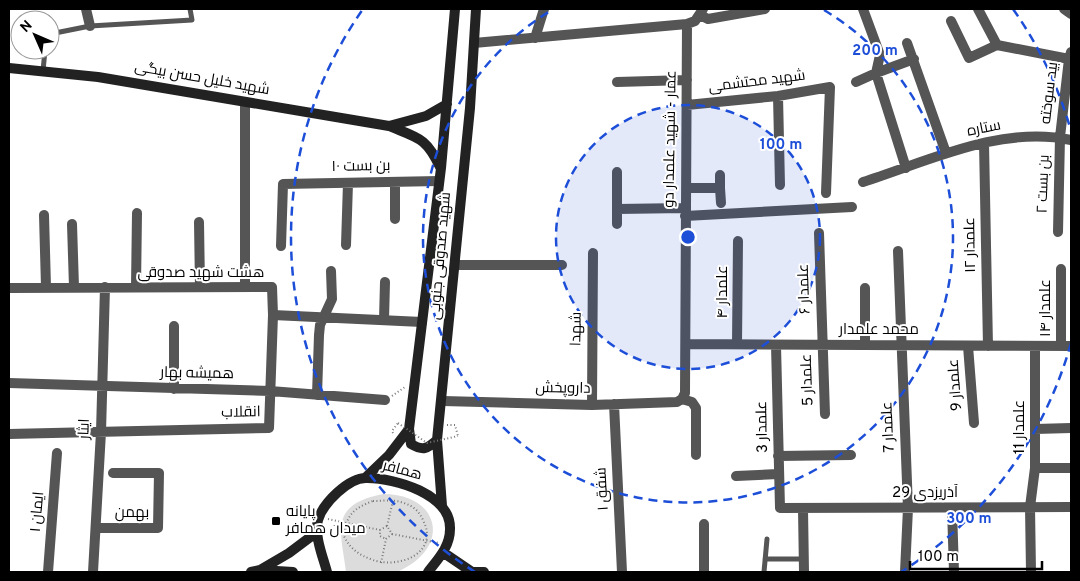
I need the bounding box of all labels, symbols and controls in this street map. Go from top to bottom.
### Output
north arrow [10,10,60,60]
text: N [17,17,36,36]
text: 200 m [852,42,898,61]
street label: شهید خلیل حسن بیگی [133,58,271,100]
street label: بید سوخته [1037,61,1063,125]
street label: شهید محتشمی [707,67,807,97]
street label: عمار - شهید علمدار دو [660,70,682,208]
street label: ستاره [966,116,1002,142]
text: 100 m [760,136,802,155]
street label: بن بست ۲ [1033,154,1055,214]
street label: بن بست ۱۰ [331,157,391,177]
street label: شهید صدوقی جنوبی [426,191,456,321]
street label: علمدار ۱۲ [961,217,981,273]
centre of rings [679,228,697,246]
street label: هشت شهید صدوقی [138,264,264,283]
street label: علمدار ۶ [795,264,815,314]
street label: علمدار ۴ [714,265,733,319]
street label: علمدار ۱۴ [1037,279,1056,337]
street label: شهدا [567,312,587,346]
street label: محمد علمدار [838,321,919,340]
street label: علمدار 5 [798,353,818,407]
street label: علمدار 9 [945,358,967,412]
street label: همیشه بهار [159,364,234,384]
street label: داروپخش [535,379,591,399]
street label: علمدار 11 [1011,400,1030,454]
street label: علمدار 3 [753,401,773,453]
street label: علمدار 7 [878,401,900,453]
street label: انقلاب [221,403,261,423]
street label: ایثار [75,418,95,441]
street label: همافر [379,456,424,485]
street label: شفق ۱ [592,467,614,511]
street label: آذریزدی 29 [892,484,958,503]
street label: ایمان ۱ [27,491,49,533]
place label: پایانه میدان همافر [285,503,366,539]
street label: بهمن [115,504,149,523]
text: 300 m [946,510,992,529]
marker: پایانه میدان همافر [270,515,282,527]
scale bar [910,538,1042,570]
text: 100 m [918,548,959,567]

